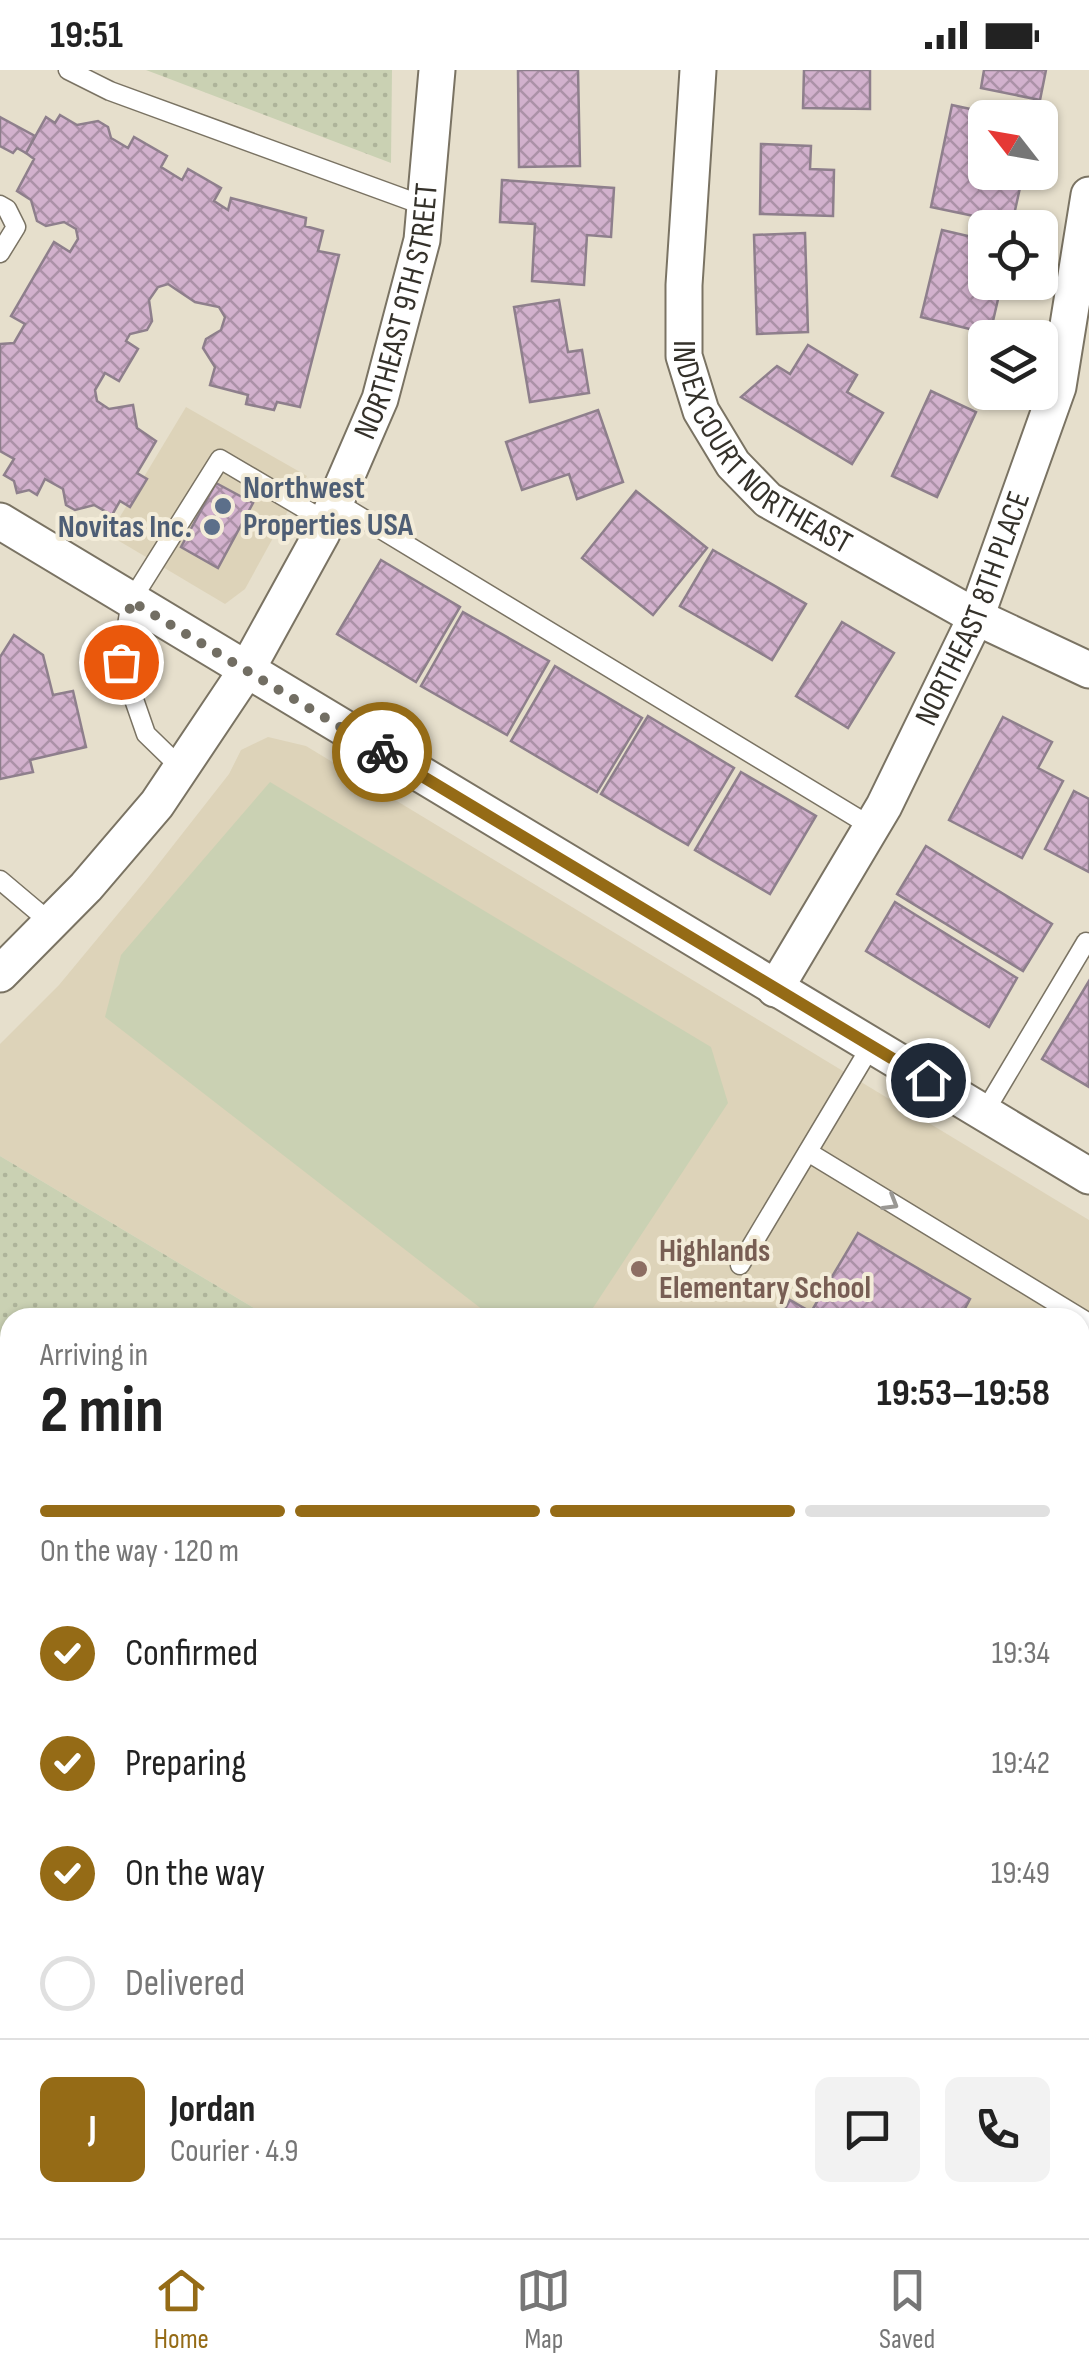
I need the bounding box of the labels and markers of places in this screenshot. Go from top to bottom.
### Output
place label: Northwest Properties USA [243,469,414,545]
marker: Northwest Properties USA [212,495,234,517]
place label: Novitas Inc. [58,508,192,547]
marker: Novitas Inc. [201,516,223,538]
pin [79,620,164,705]
pin [886,1038,971,1123]
place label: Highlands Elementary School [659,1232,871,1308]
marker: Highlands Elementary School [628,1258,650,1280]

